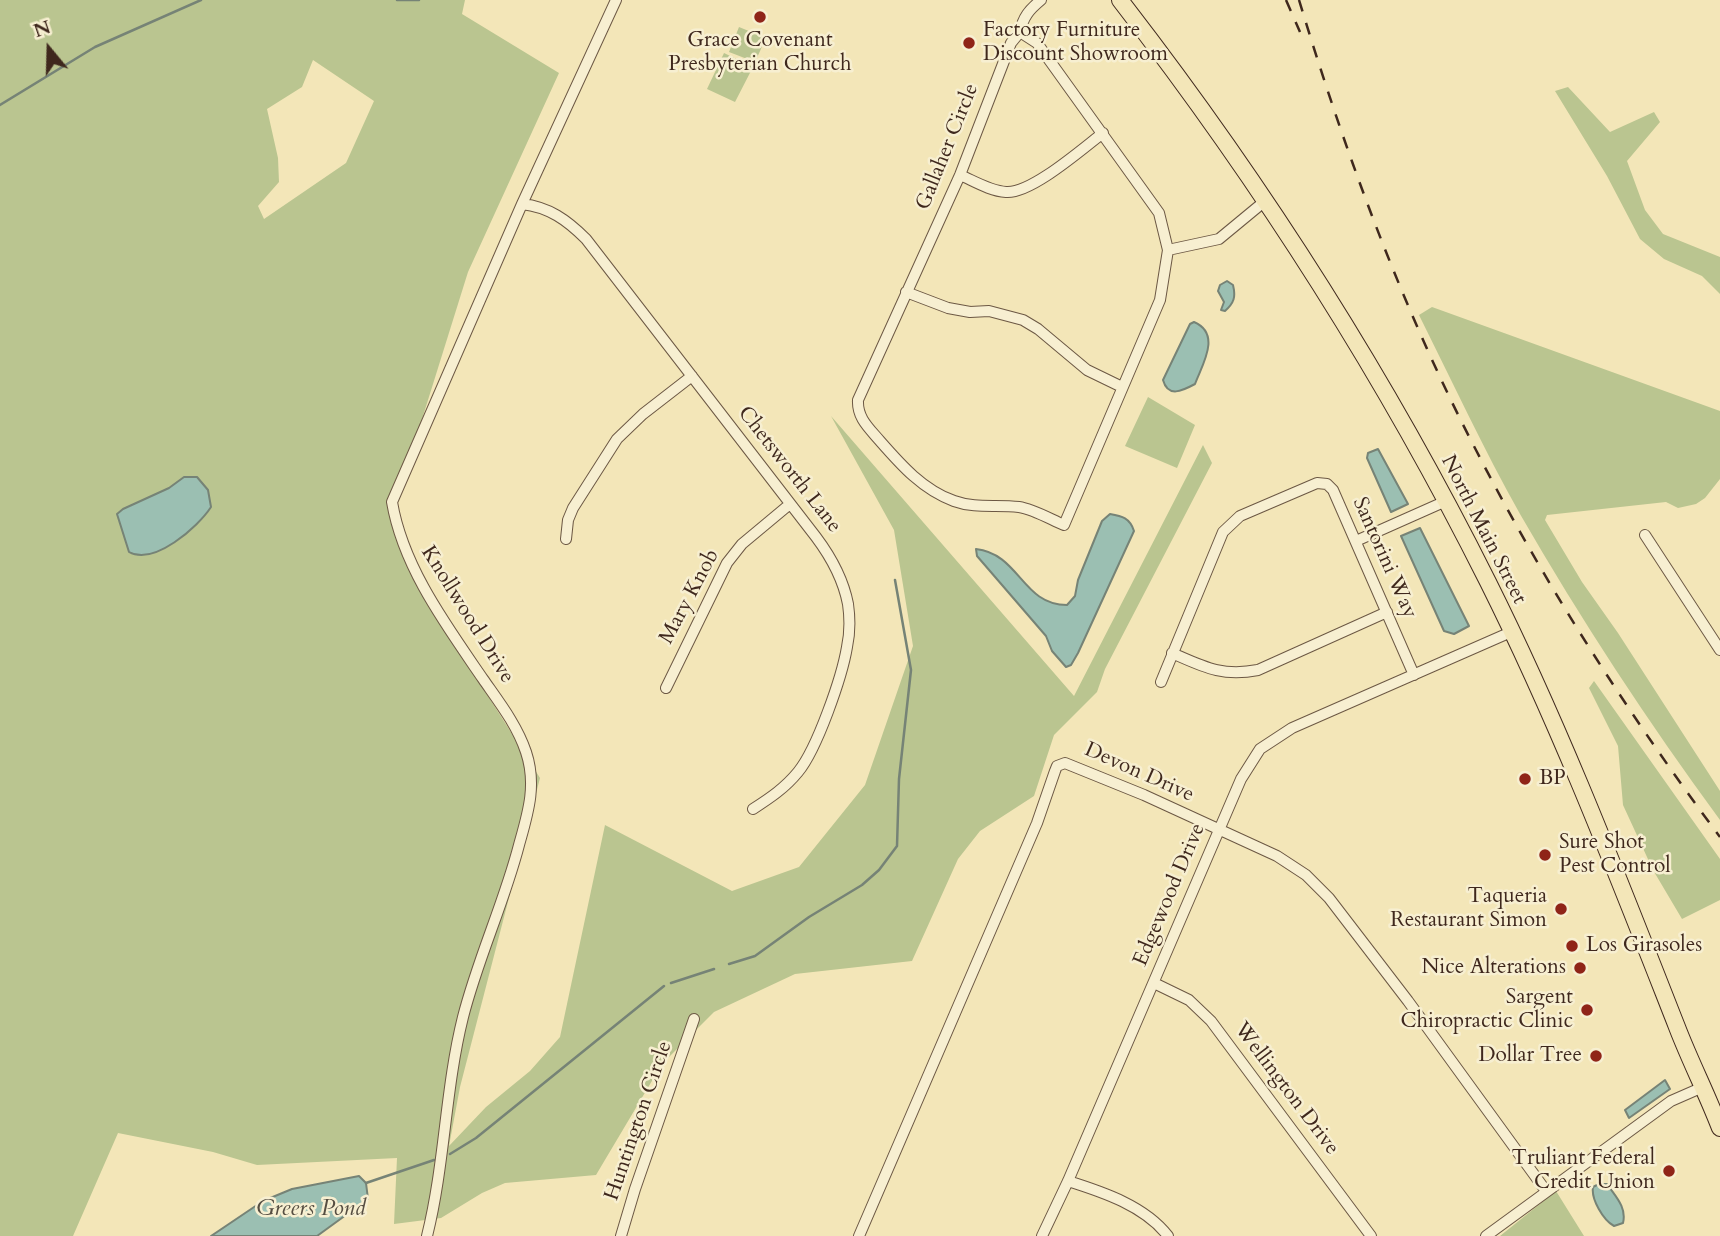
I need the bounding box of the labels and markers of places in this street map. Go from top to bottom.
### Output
marker: Grace Covenant Presbyterian Church [752,9,768,25]
place label: Factory Furniture Discount Showroom [983,18,1168,68]
place label: Grace Covenant Presbyterian Church [668,28,852,78]
marker: Factory Furniture Discount Showroom [961,35,977,51]
place label: BP [1539,766,1566,792]
marker: BP [1517,771,1533,787]
place label: Sure Shot Pest Control [1559,830,1671,880]
marker: Sure Shot Pest Control [1537,847,1553,863]
place label: Taqueria Restaurant Simon [1390,884,1547,934]
marker: Taqueria Restaurant Simon [1553,901,1569,917]
place label: Los Girasoles [1586,933,1702,959]
marker: Los Girasoles [1564,938,1580,954]
place label: Nice Alterations [1421,955,1566,981]
marker: Nice Alterations [1572,960,1588,976]
place label: Sargent Chiropractic Clinic [1401,985,1573,1035]
marker: Sargent Chiropractic Clinic [1579,1002,1595,1018]
place label: Dollar Tree [1478,1043,1582,1069]
marker: Dollar Tree [1588,1048,1604,1064]
place label: Truliant Federal Credit Union [1512,1146,1655,1196]
marker: Truliant Federal Credit Union [1661,1163,1677,1179]

